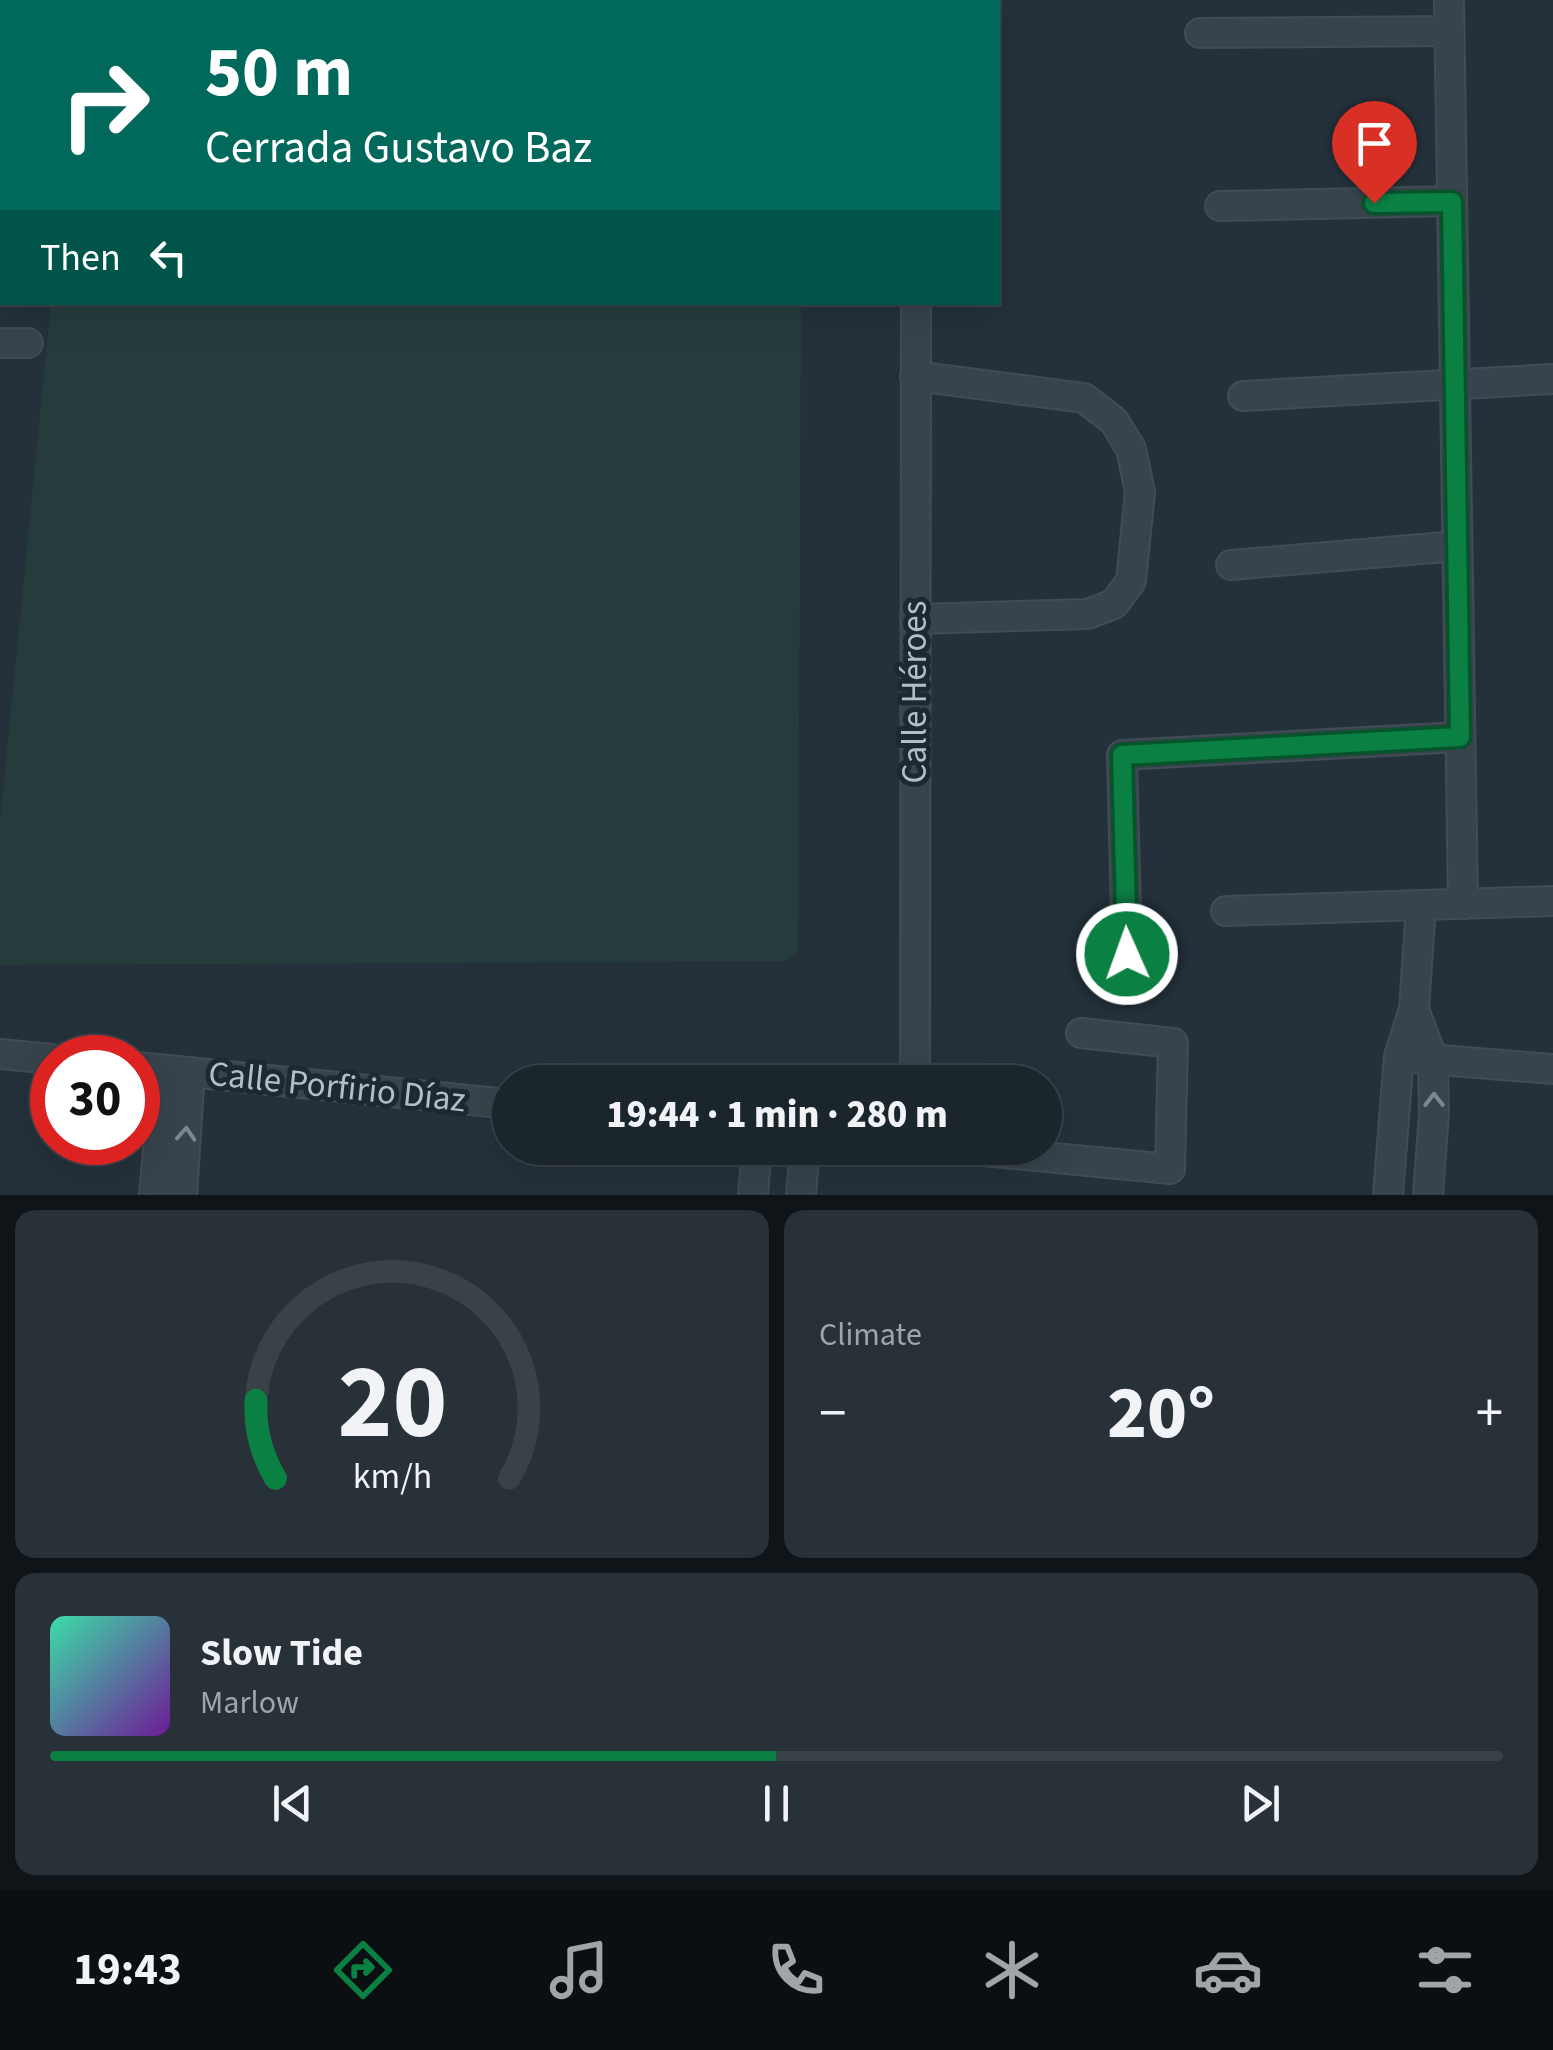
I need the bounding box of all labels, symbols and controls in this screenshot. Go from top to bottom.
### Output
text: 50 m [205,23,353,123]
icon: right [40,40,170,170]
pin [1332,101,1417,204]
text: Cerrada Gustavo Baz [205,116,592,180]
icon: arrive [1347,116,1402,171]
icon: left [141,230,196,285]
text: Then [40,231,121,285]
street label: Calle Héroes [890,601,940,783]
position arrow [1075,902,1179,1006]
speed limit sign: 30 [30,1035,160,1165]
street label: Calle Porfirio Díaz [206,1049,468,1125]
text: 19:44 · 1 min · 280 m [606,1088,948,1142]
one-way arrow [1423,1092,1445,1108]
one-way arrow [174,1125,196,1141]
text: Climate [819,1312,922,1358]
text: 20 [337,1330,447,1478]
text: 20° [1107,1360,1215,1467]
text: − [819,1375,846,1453]
text: + [1476,1375,1503,1453]
text: km/h [352,1451,432,1502]
text: Slow Tide [200,1626,363,1680]
text: Marlow [200,1680,299,1726]
icon: previous [265,1776,320,1831]
icon: pause [749,1776,804,1831]
icon: next [1233,1776,1288,1831]
icon: directions [328,1935,398,2005]
icon: music [544,1935,614,2005]
icon: phone [761,1935,831,2005]
icon: climate [977,1935,1047,2005]
icon: car [1193,1935,1263,2005]
icon: filters [1410,1935,1480,2005]
text: 19:43 [73,1938,182,2002]

